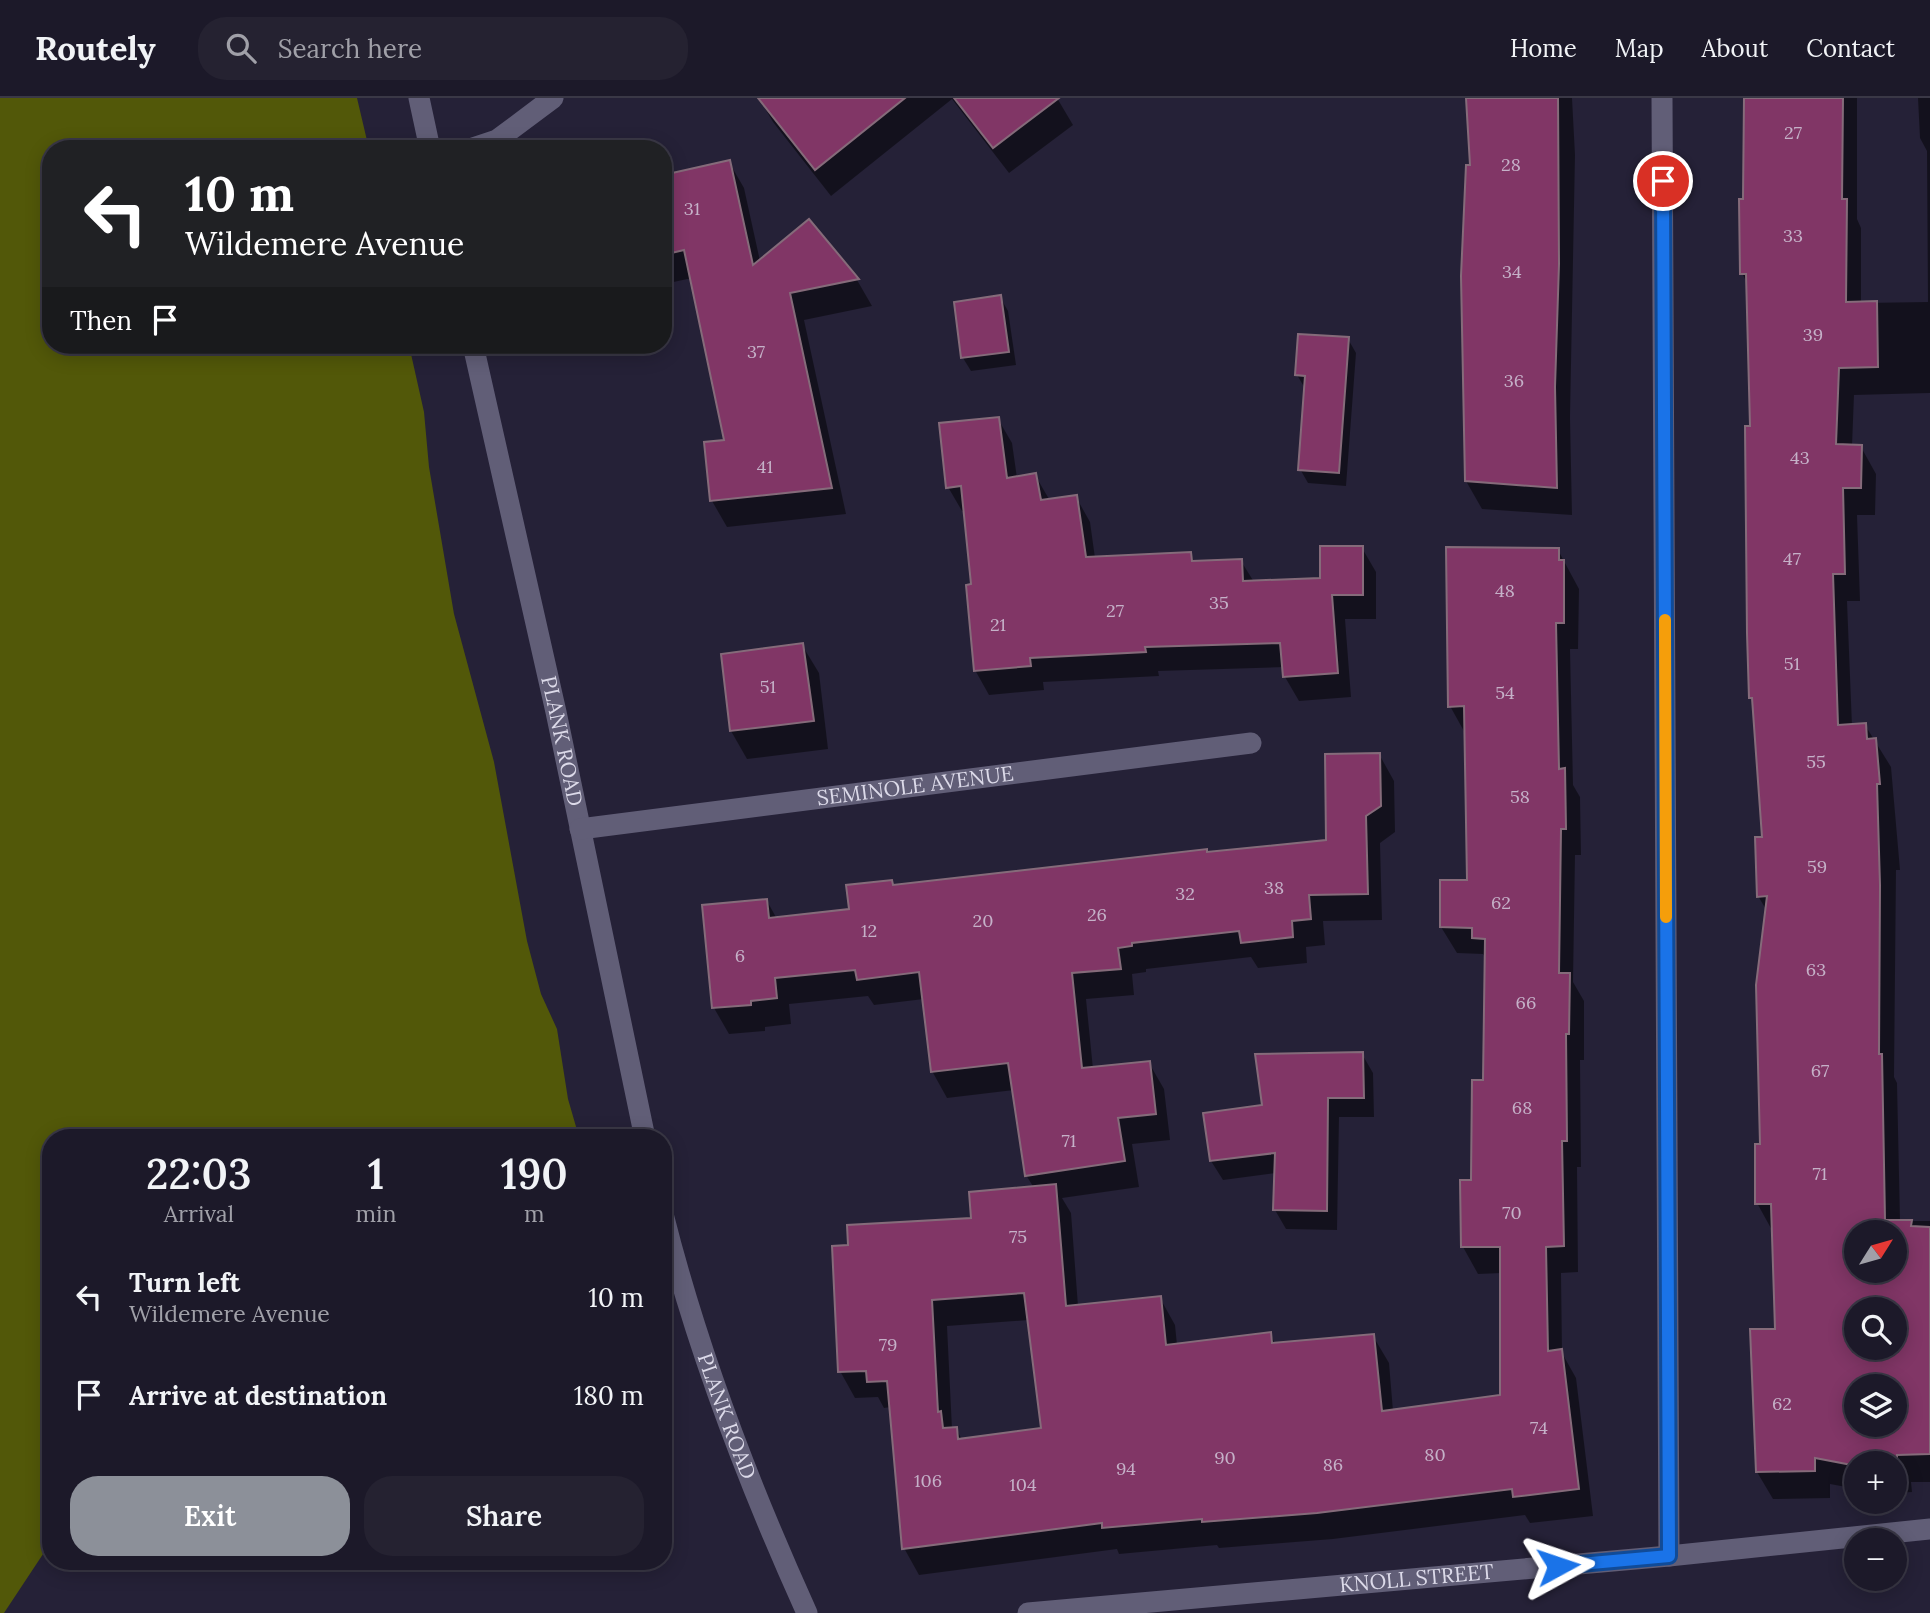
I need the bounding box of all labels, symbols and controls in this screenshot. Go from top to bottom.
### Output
search box [198,17,688,80]
text: Routely [35,27,156,69]
icon: search [222,29,260,67]
text: Search here [278,32,422,65]
text: Home [1510,33,1577,64]
text: Map [1615,33,1664,64]
text: About [1702,33,1768,64]
text: Contact [1806,33,1895,64]
house number: 27 [1784,121,1802,144]
pin [1633,151,1693,211]
house number: 28 [1501,153,1521,176]
text: 10 m [185,162,294,224]
icon: arrive [1644,162,1682,200]
icon: left [70,168,161,259]
house number: 31 [684,197,700,220]
text: Wildemere Avenue [185,223,464,264]
house number: 33 [1783,224,1803,247]
house number: 34 [1502,260,1522,283]
icon: arrive [146,301,184,339]
text: Then [70,304,132,337]
house number: 39 [1803,323,1823,346]
house number: 37 [747,340,765,363]
house number: 36 [1504,369,1524,392]
house number: 43 [1790,446,1810,469]
house number: 41 [757,455,773,478]
house number: 47 [1783,547,1801,570]
house number: 48 [1495,579,1515,602]
house number: 35 [1209,591,1229,614]
house number: 27 [1106,599,1124,622]
house number: 21 [990,613,1006,636]
house number: 51 [1784,652,1800,675]
street label: PLANK ROAD [535,673,589,809]
house number: 51 [760,675,776,698]
house number: 54 [1495,681,1515,704]
house number: 55 [1806,750,1826,773]
street label: SEMINOLE AVENUE [815,760,1015,812]
house number: 58 [1510,785,1530,808]
house number: 59 [1807,855,1827,878]
house number: 38 [1264,876,1284,899]
house number: 32 [1175,882,1195,905]
house number: 62 [1491,891,1511,914]
house number: 26 [1087,903,1107,926]
house number: 20 [973,909,993,932]
house number: 12 [861,919,877,942]
house number: 6 [735,944,745,967]
house number: 63 [1806,958,1826,981]
house number: 66 [1516,991,1536,1014]
house number: 67 [1811,1059,1829,1082]
house number: 68 [1512,1096,1532,1119]
house number: 71 [1062,1129,1076,1152]
text: 22:03 [146,1147,251,1201]
text: 1 [368,1147,384,1201]
text: 190 [501,1147,568,1201]
house number: 71 [1813,1162,1827,1185]
text: Arrival [164,1199,234,1228]
text: min [356,1199,397,1228]
text: m [524,1199,545,1228]
house number: 70 [1502,1201,1522,1224]
north arrow [1844,1220,1908,1283]
map controls [1844,1220,1907,1591]
house number: 75 [1009,1225,1027,1248]
text: Turn left [129,1266,240,1299]
icon: left [70,1278,108,1316]
text: 10 m [588,1281,644,1314]
button: search [1844,1297,1907,1360]
text: Wildemere Avenue [129,1299,330,1328]
house number: 79 [879,1333,897,1356]
street label: PLANK ROAD [692,1349,762,1483]
button: layers [1844,1374,1907,1437]
icon: arrive [70,1376,108,1414]
text: Arrive at destination [129,1379,387,1412]
text: 180 m [574,1379,644,1412]
house number: 62 [1772,1392,1792,1415]
house number: 74 [1530,1416,1548,1439]
house number: 80 [1424,1443,1446,1466]
house number: 90 [1214,1446,1236,1469]
button: + [1844,1451,1907,1514]
house number: 86 [1323,1453,1343,1476]
house number: 94 [1116,1457,1136,1480]
house number: 106 [914,1469,942,1492]
house number: 104 [1009,1473,1037,1496]
button: Exit [70,1476,350,1556]
button: Share [364,1476,644,1556]
button: − [1844,1528,1907,1591]
position arrow [1521,1529,1595,1603]
street label: KNOLL STREET [1338,1558,1495,1598]

